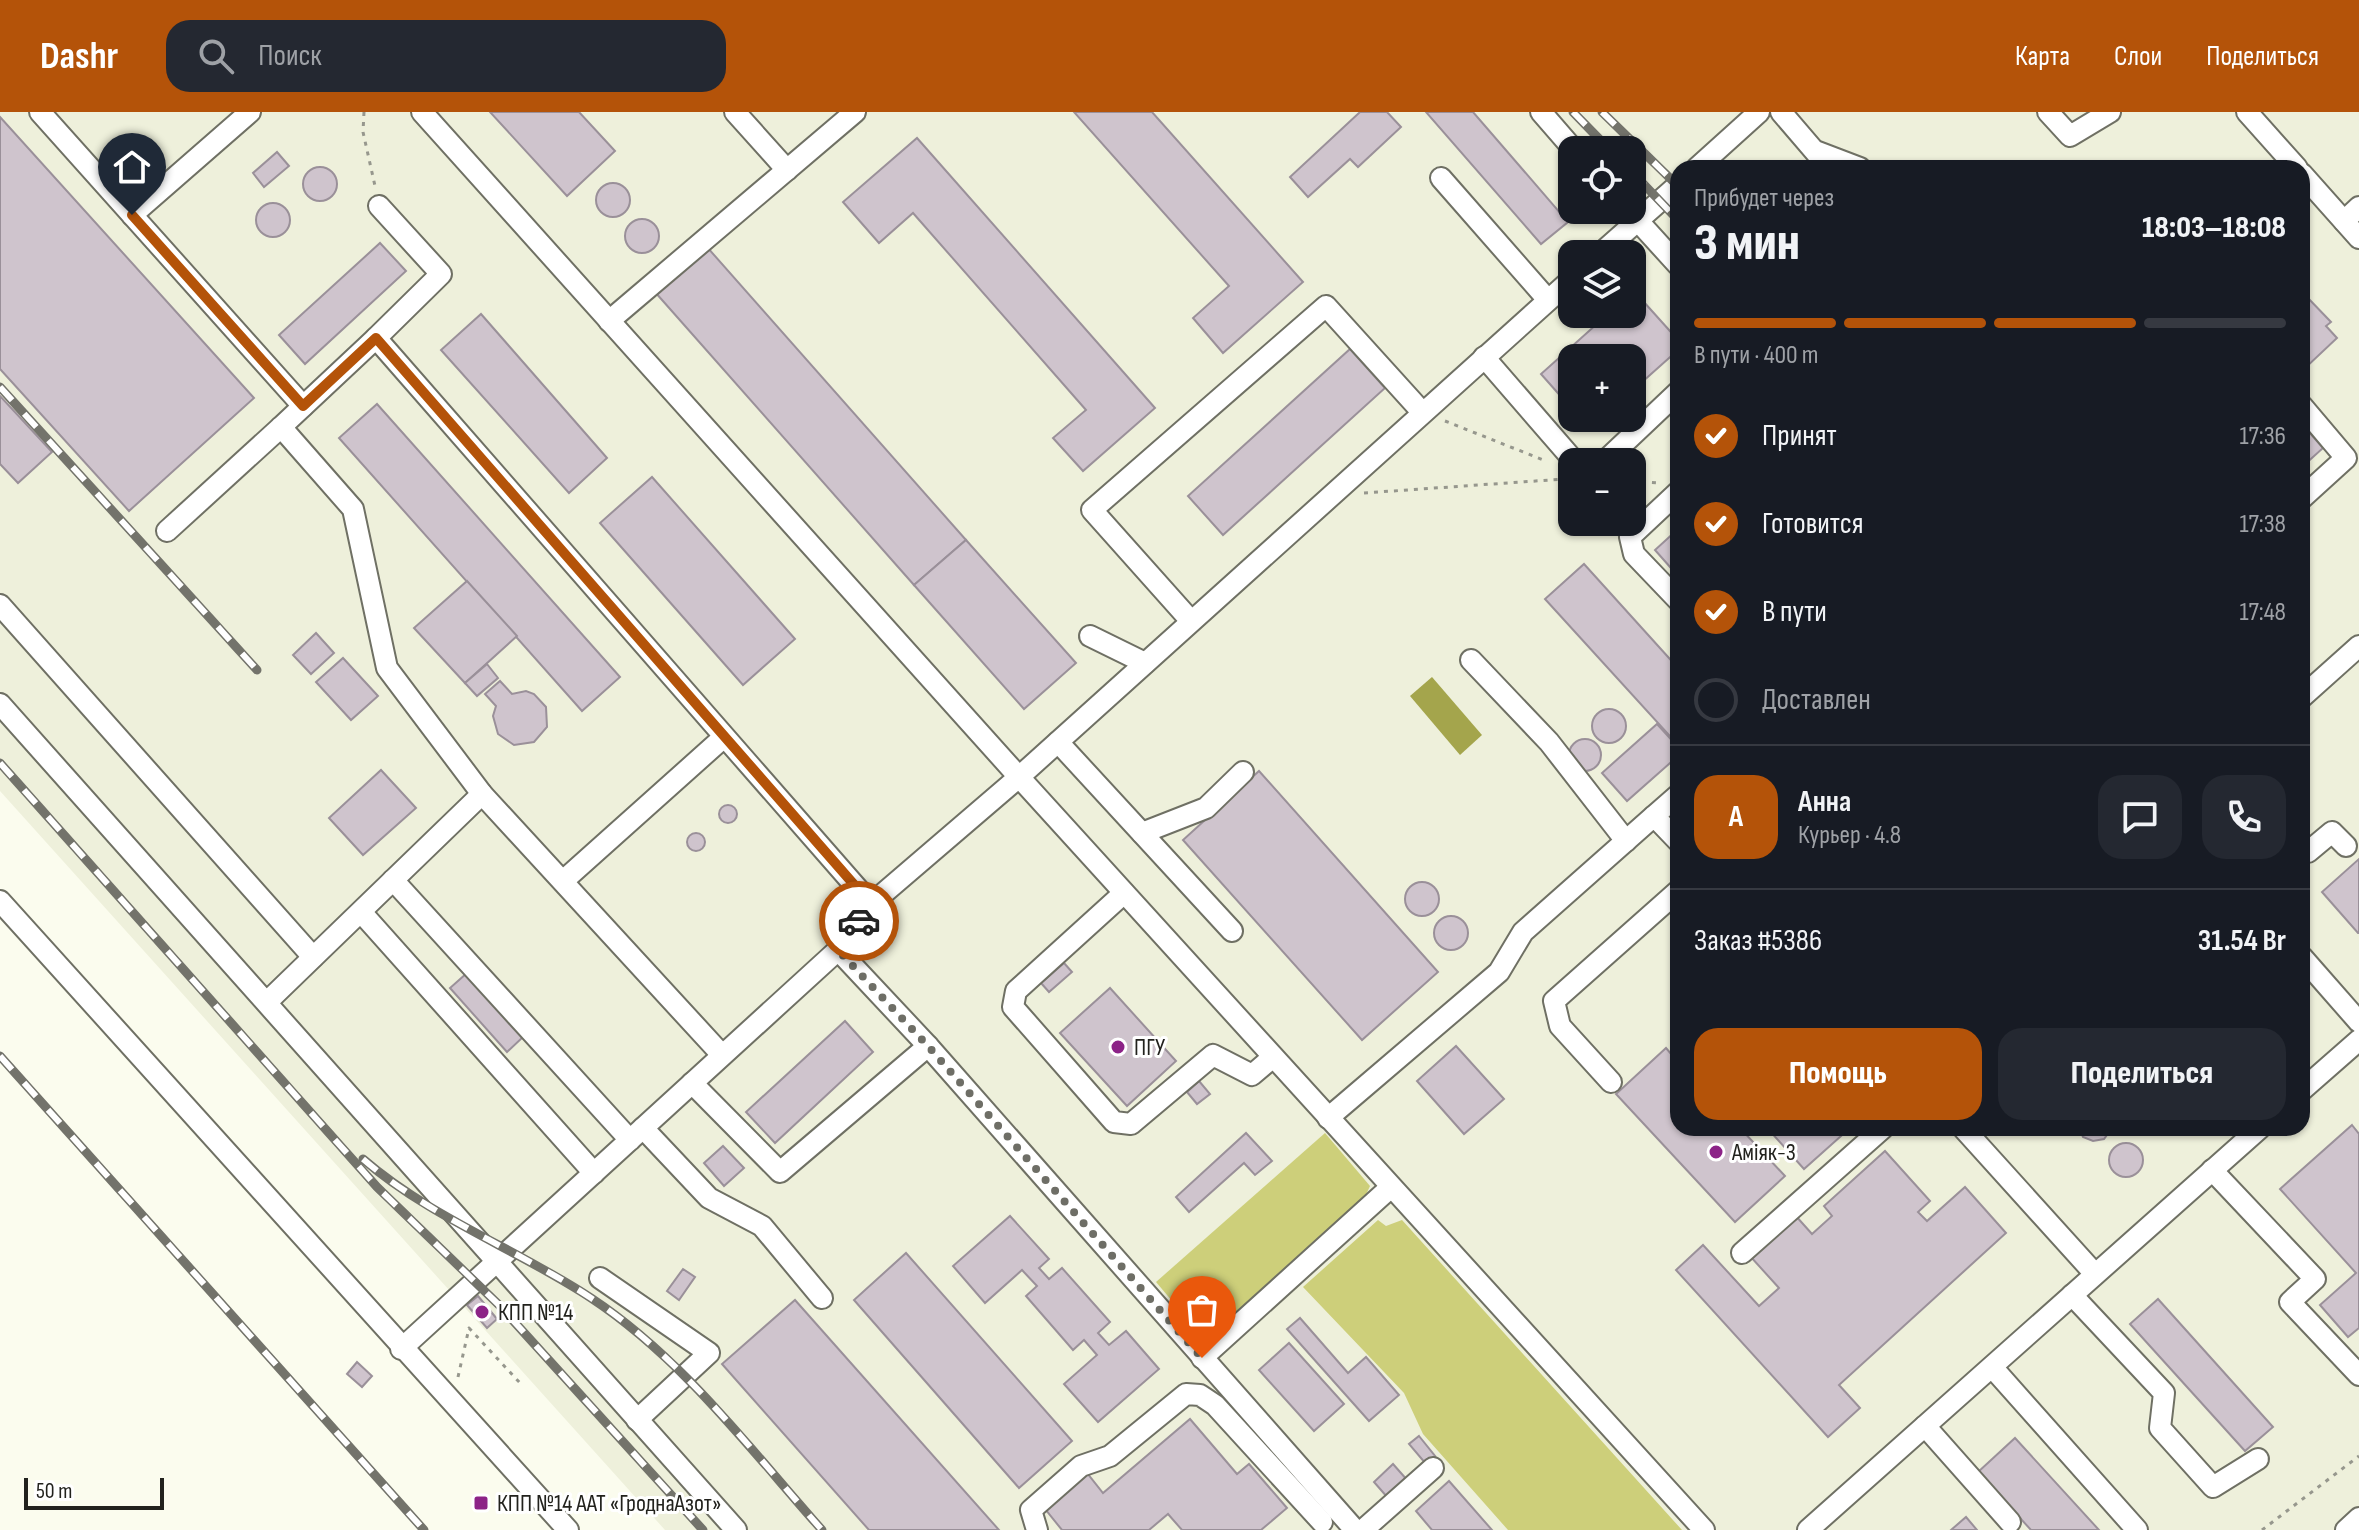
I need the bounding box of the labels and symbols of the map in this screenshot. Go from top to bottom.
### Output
pin [98,133,166,215]
courier [819,881,899,961]
place label: ПГУ [1134,1033,1165,1062]
marker: ПГУ [1109,1038,1127,1056]
place label: Аміяк-3 [1731,1138,1796,1167]
marker: Аміяк-3 [1707,1143,1725,1161]
pin [1168,1276,1236,1358]
place label: КПП №14 [498,1298,573,1327]
marker: КПП №14 [473,1303,491,1321]
scale bar [24,1474,164,1510]
place label: КПП №14 ААТ «ГроднаАзот» [497,1489,721,1518]
marker: КПП №14 ААТ «ГроднаАзот» [472,1494,490,1512]

